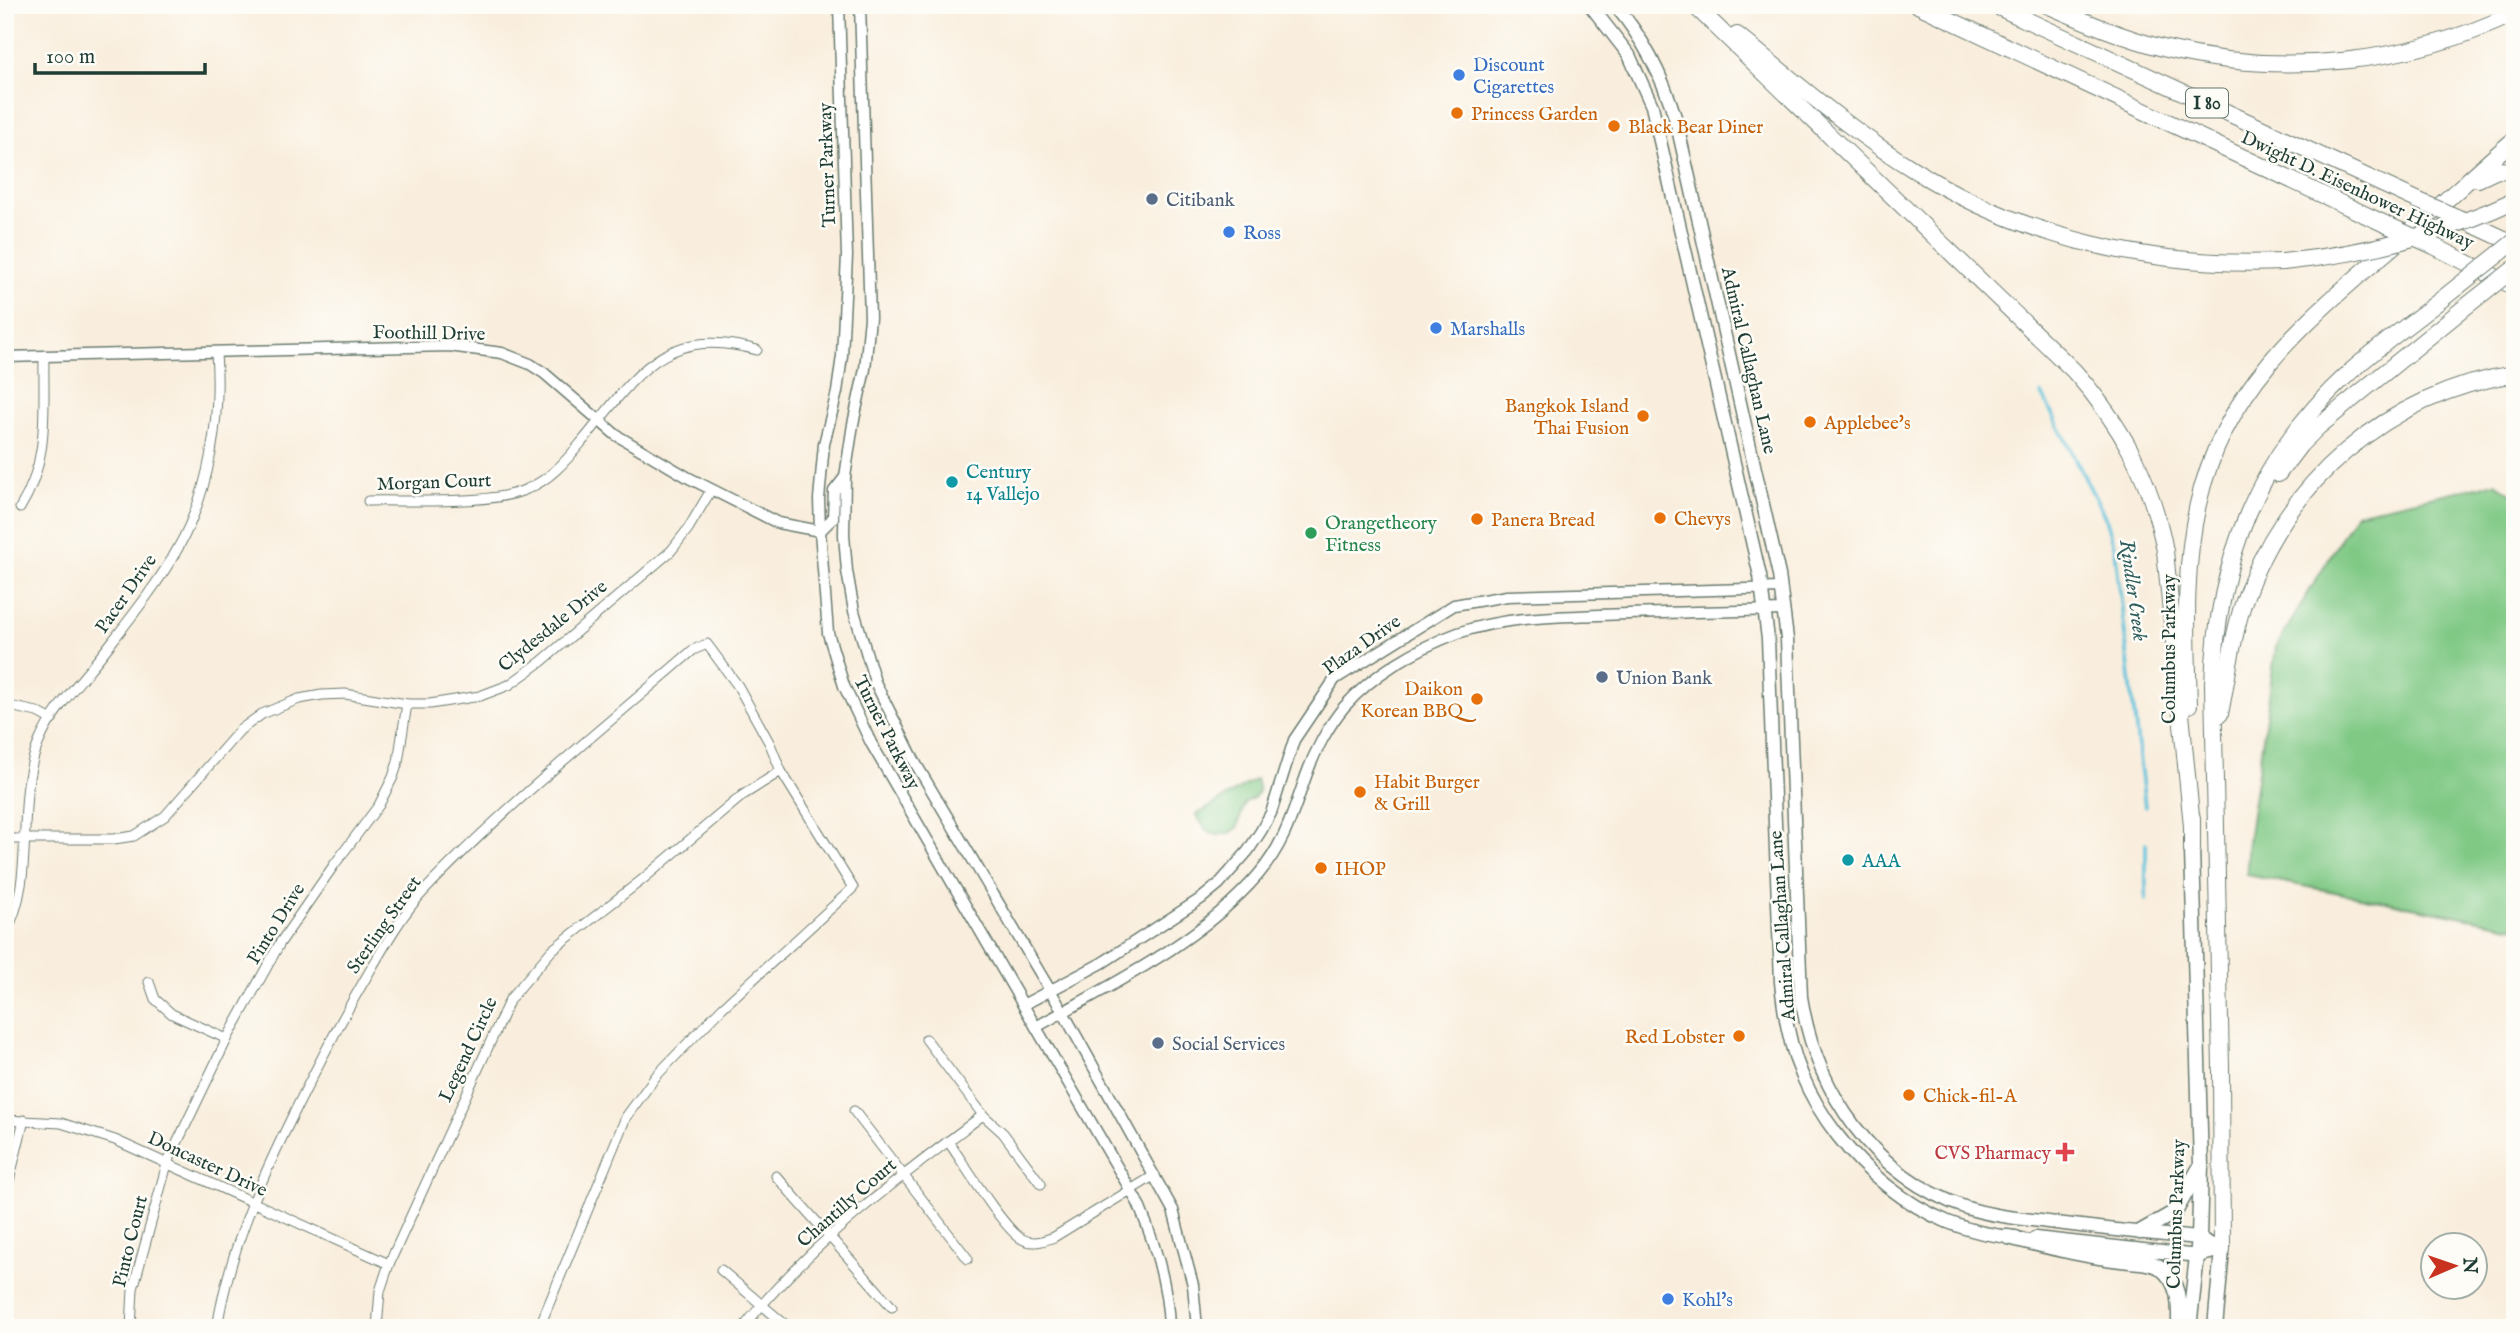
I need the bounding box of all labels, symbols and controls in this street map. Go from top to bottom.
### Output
scale bar [35,32,205,76]
text: 100 m [46,44,95,71]
place label: Discount Cigarettes [1473,54,1554,100]
marker: Discount Cigarettes [1451,67,1467,83]
road number: I 80 [2186,88,2228,118]
street label: Turner Parkway [814,101,842,228]
place label: Princess Garden [1471,103,1598,127]
marker: Princess Garden [1449,105,1465,121]
place label: Black Bear Diner [1628,116,1763,140]
marker: Black Bear Diner [1606,118,1622,134]
street label: Dwight D. Eisenhower Highway [2237,126,2478,256]
place label: Citibank [1166,189,1236,213]
marker: Citibank [1144,191,1160,207]
place label: Ross [1243,222,1281,246]
marker: Ross [1221,224,1237,240]
street label: Admiral Callaghan Lane [1715,264,1781,457]
place label: Marshalls [1450,318,1525,342]
marker: Marshalls [1428,320,1444,336]
street label: Foothill Drive [372,321,486,347]
place label: Bangkok Island Thai Fusion [1505,395,1630,441]
marker: Bangkok Island Thai Fusion [1635,408,1651,424]
place label: Applebee's [1823,412,1911,436]
marker: Applebee's [1802,414,1818,430]
place label: Century 14 Vallejo [966,461,1040,507]
street label: Morgan Court [376,469,492,497]
marker: Century 14 Vallejo [944,474,960,490]
place label: Chevys [1674,508,1731,532]
place label: Panera Bread [1491,509,1596,533]
marker: Chevys [1652,510,1668,526]
marker: Panera Bread [1469,511,1485,527]
place label: Orangetheory Fitness [1325,512,1438,558]
marker: Orangetheory Fitness [1303,525,1319,541]
water label: Rindler Creek [2112,538,2153,643]
street label: Pacer Drive [91,550,163,638]
street label: Columbus Parkway [2158,573,2182,724]
street label: Clydesdale Drive [494,575,613,678]
street label: Plaza Drive [1318,610,1406,681]
place label: Union Bank [1616,667,1713,691]
marker: Union Bank [1594,669,1610,685]
street label: Turner Parkway [847,672,926,795]
place label: Daikon Korean BBQ [1360,678,1476,724]
marker: Daikon Korean BBQ [1469,691,1485,707]
place label: Habit Burger & Grill [1374,771,1480,817]
marker: Habit Burger & Grill [1352,784,1368,800]
street label: Admiral Callaghan Lane [1764,829,1802,1023]
place label: AAA [1861,850,1902,874]
marker: AAA [1840,852,1856,868]
place label: IHOP [1335,858,1386,882]
marker: IHOP [1313,860,1329,876]
street label: Sterling Street [342,871,427,979]
street label: Pinto Drive [242,879,311,969]
street label: Legend Circle [434,993,504,1106]
place label: Red Lobster [1625,1026,1725,1050]
marker: Red Lobster [1731,1028,1747,1044]
place label: Social Services [1172,1033,1285,1057]
marker: Social Services [1150,1035,1166,1051]
place label: Chick-fil-A [1923,1085,2018,1109]
marker: Chick-fil-A [1901,1087,1917,1103]
street label: Doncaster Drive [144,1127,271,1203]
street label: Columbus Parkway [2162,1138,2192,1289]
place label: CVS Pharmacy [1934,1142,2052,1166]
marker: CVS Pharmacy [2057,1144,2073,1160]
street label: Chantilly Court [793,1153,902,1253]
street label: Pinto Court [108,1192,154,1290]
north arrow [2418,1232,2488,1302]
text: N [2457,1256,2481,1275]
place label: Kohl's [1682,1289,1733,1313]
marker: Kohl's [1660,1291,1676,1307]

